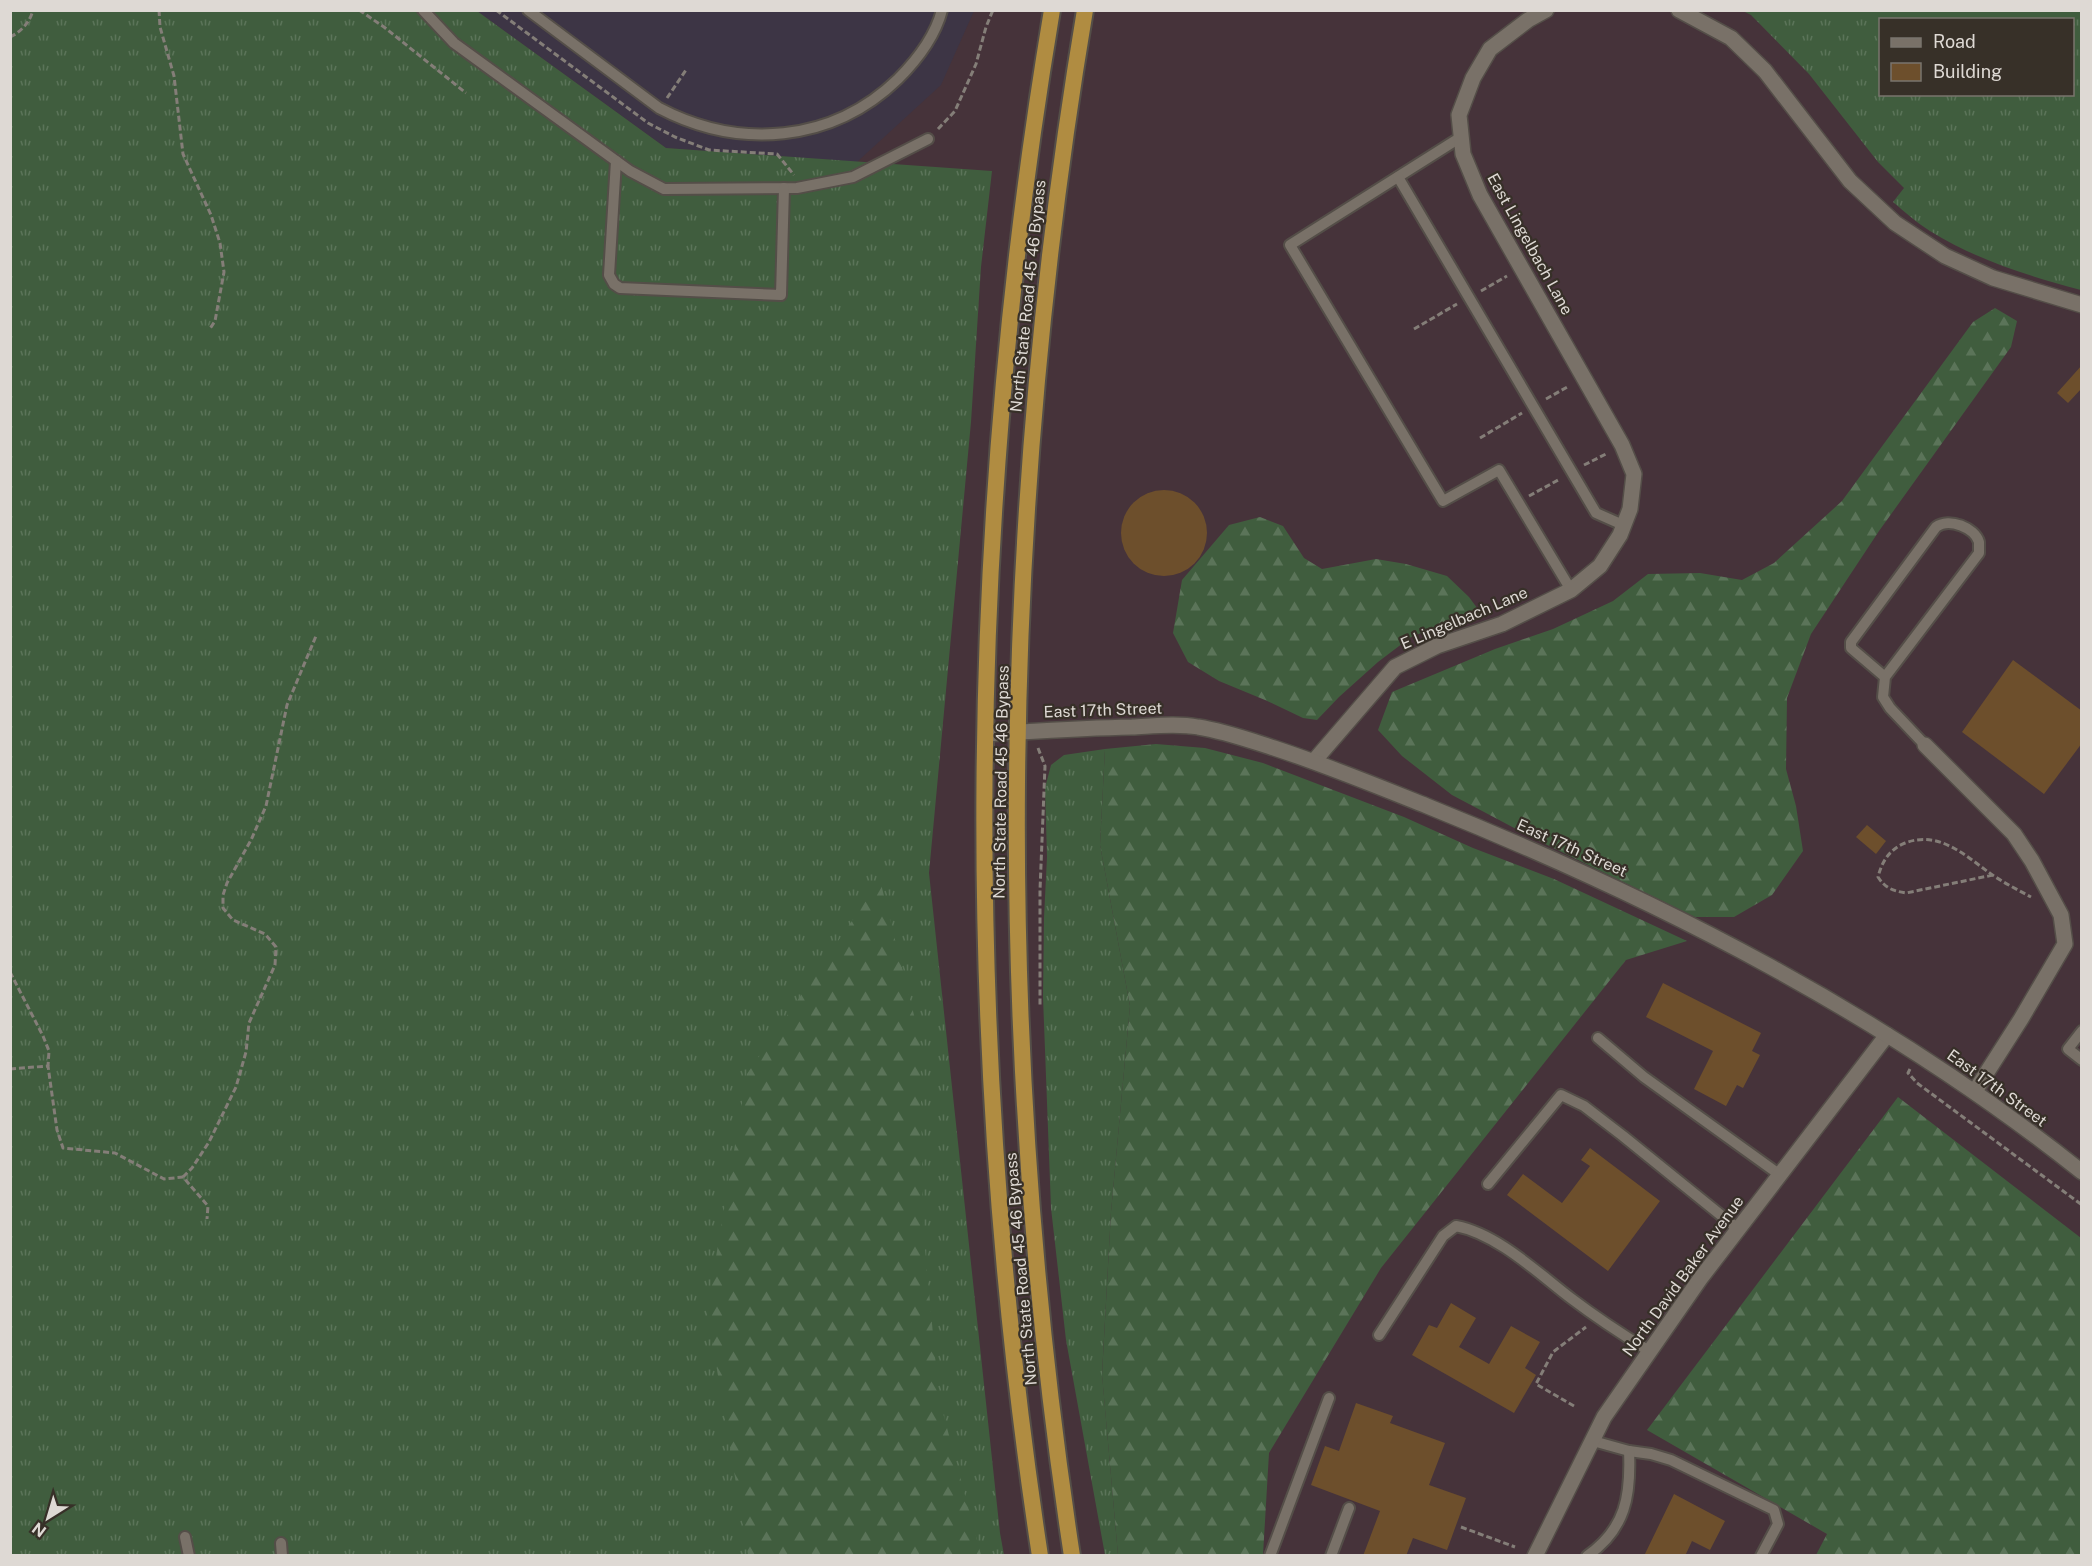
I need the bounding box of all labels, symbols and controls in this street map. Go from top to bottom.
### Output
legend [1879,18,2074,96]
text: Road [1933,31,1976,52]
text: Building [1933,61,2002,82]
street label: East Lingelbach Lane [1483,170,1577,318]
street label: North State Road 45 46 Bypass [1006,179,1050,413]
street label: E Lingelbach Lane [1398,583,1530,653]
street label: North State Road 45 46 Bypass [989,665,1013,899]
street label: East 17th Street [1043,698,1163,722]
street label: East 17th Street [1514,815,1630,881]
street label: East 17th Street [1943,1045,2051,1131]
street label: North State Road 45 46 Bypass [1001,1152,1041,1386]
street label: North David Baker Avenue [1618,1192,1748,1360]
north arrow [18,1488,78,1548]
text: N [29,1518,50,1541]

